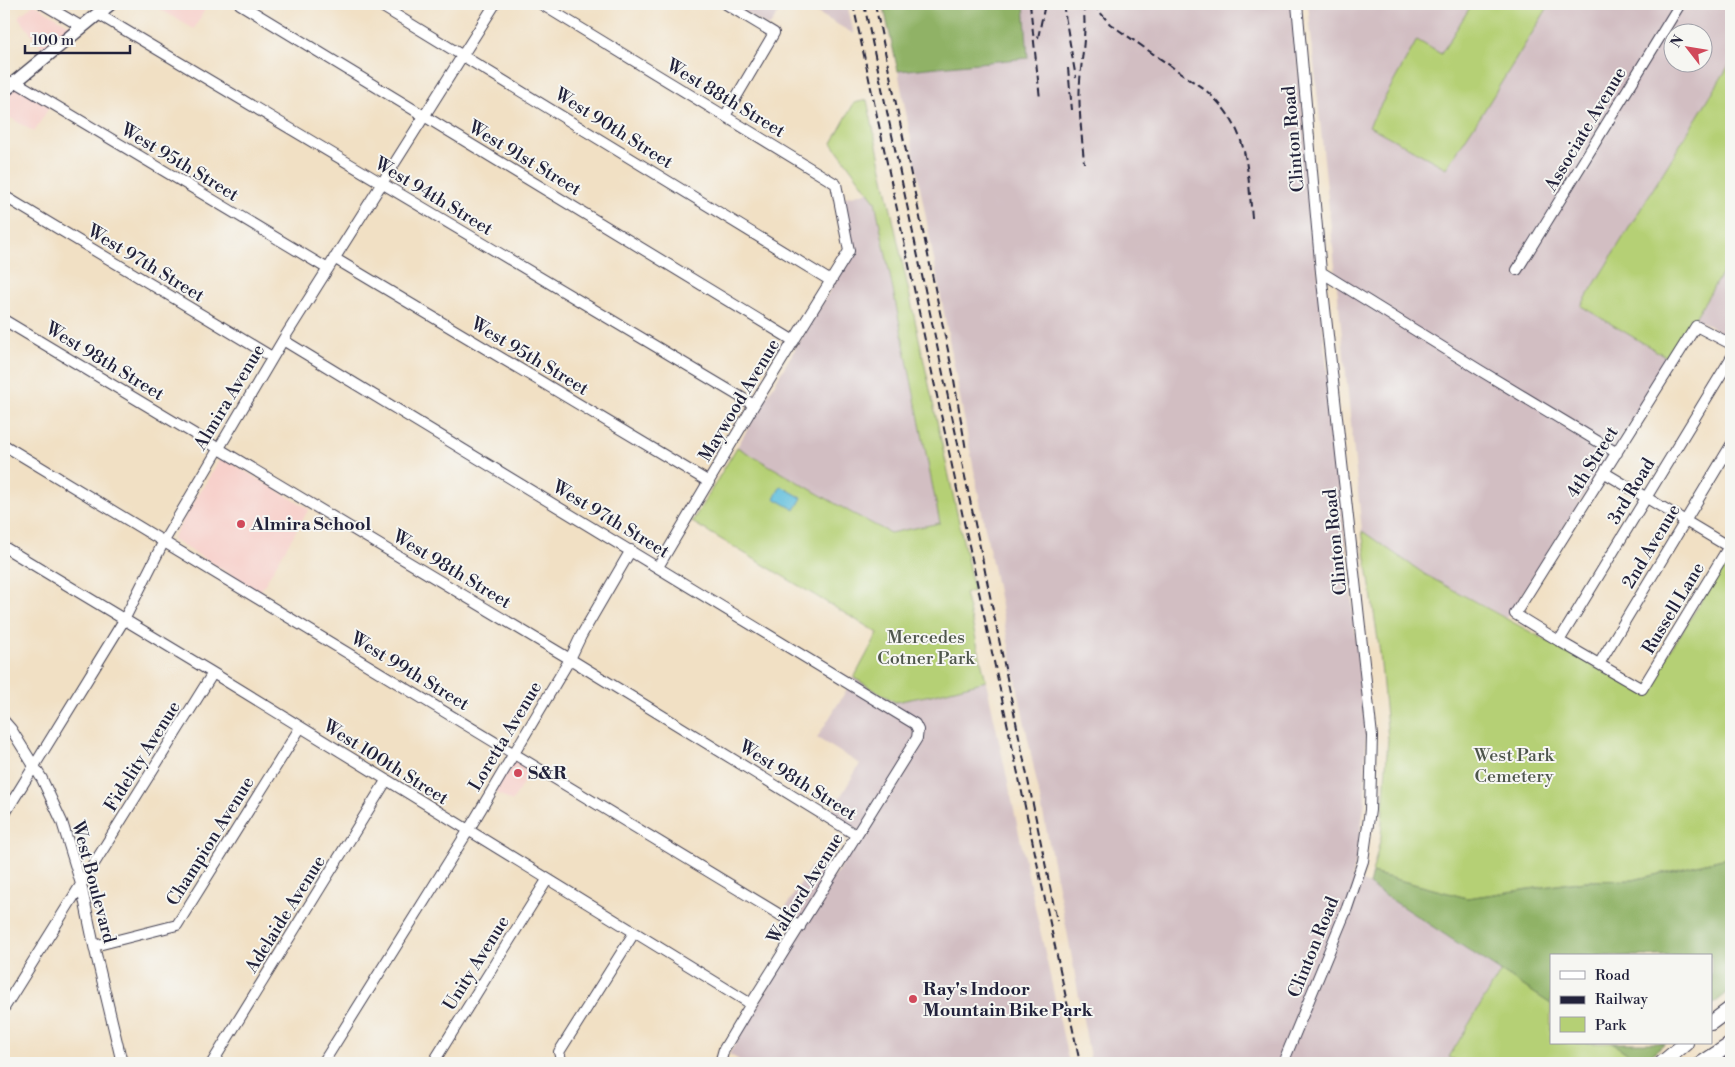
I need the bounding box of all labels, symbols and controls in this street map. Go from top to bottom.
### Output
scale bar [25,22,130,54]
north arrow [1662,22,1712,72]
text: 100 m [32,31,74,50]
text: N [1667,32,1688,51]
street label: West 88th Street [661,53,790,143]
street label: Associate Avenue [1539,63,1632,196]
street label: West 90th Street [549,82,678,174]
street label: Clinton Road [1277,84,1310,193]
street label: West 91st Street [463,115,586,201]
street label: West 95th Street [116,118,243,207]
street label: West 94th Street [370,152,498,241]
street label: West 97th Street [82,219,209,308]
street label: West 95th Street [466,312,593,401]
street label: West 98th Street [40,316,169,406]
street label: Maywood Avenue [694,335,785,466]
street label: Almira Avenue [188,340,270,455]
street label: 4th Street [1561,421,1624,503]
street label: 3rd Road [1603,453,1661,529]
street label: West 97th Street [547,475,674,564]
street label: Clinton Road [1318,487,1353,596]
street label: 2nd Avenue [1617,500,1686,593]
place label: Almira School [250,513,371,536]
marker: Almira School [235,518,247,530]
street label: West 98th Street [387,524,516,614]
street label: Russell Lane [1637,558,1710,658]
park label: Mercedes Cotner Park [877,626,976,670]
street label: West 99th Street [345,627,474,716]
street label: Loretta Avenue [464,677,547,795]
street label: Fidelity Avenue [99,697,186,816]
street label: West 100th Street [318,714,453,810]
street label: West 98th Street [734,735,861,826]
park label: West Park Cemetery [1473,744,1556,788]
place label: S&R [528,762,567,785]
marker: S&R [512,767,524,779]
street label: Champion Avenue [161,772,259,910]
street label: West Boulevard [66,818,121,947]
street label: Walford Avenue [762,828,849,949]
street label: Adelaide Avenue [240,851,331,978]
street label: Clinton Road [1283,893,1344,1001]
street label: Unity Avenue [438,912,515,1015]
legend [1550,954,1712,1044]
text: Road [1595,966,1630,985]
place label: Ray's Indoor Mountain Bike Park [923,978,1094,1022]
text: Railway [1595,990,1649,1009]
marker: Ray's Indoor Mountain Bike Park [907,993,919,1005]
text: Park [1595,1016,1627,1035]

